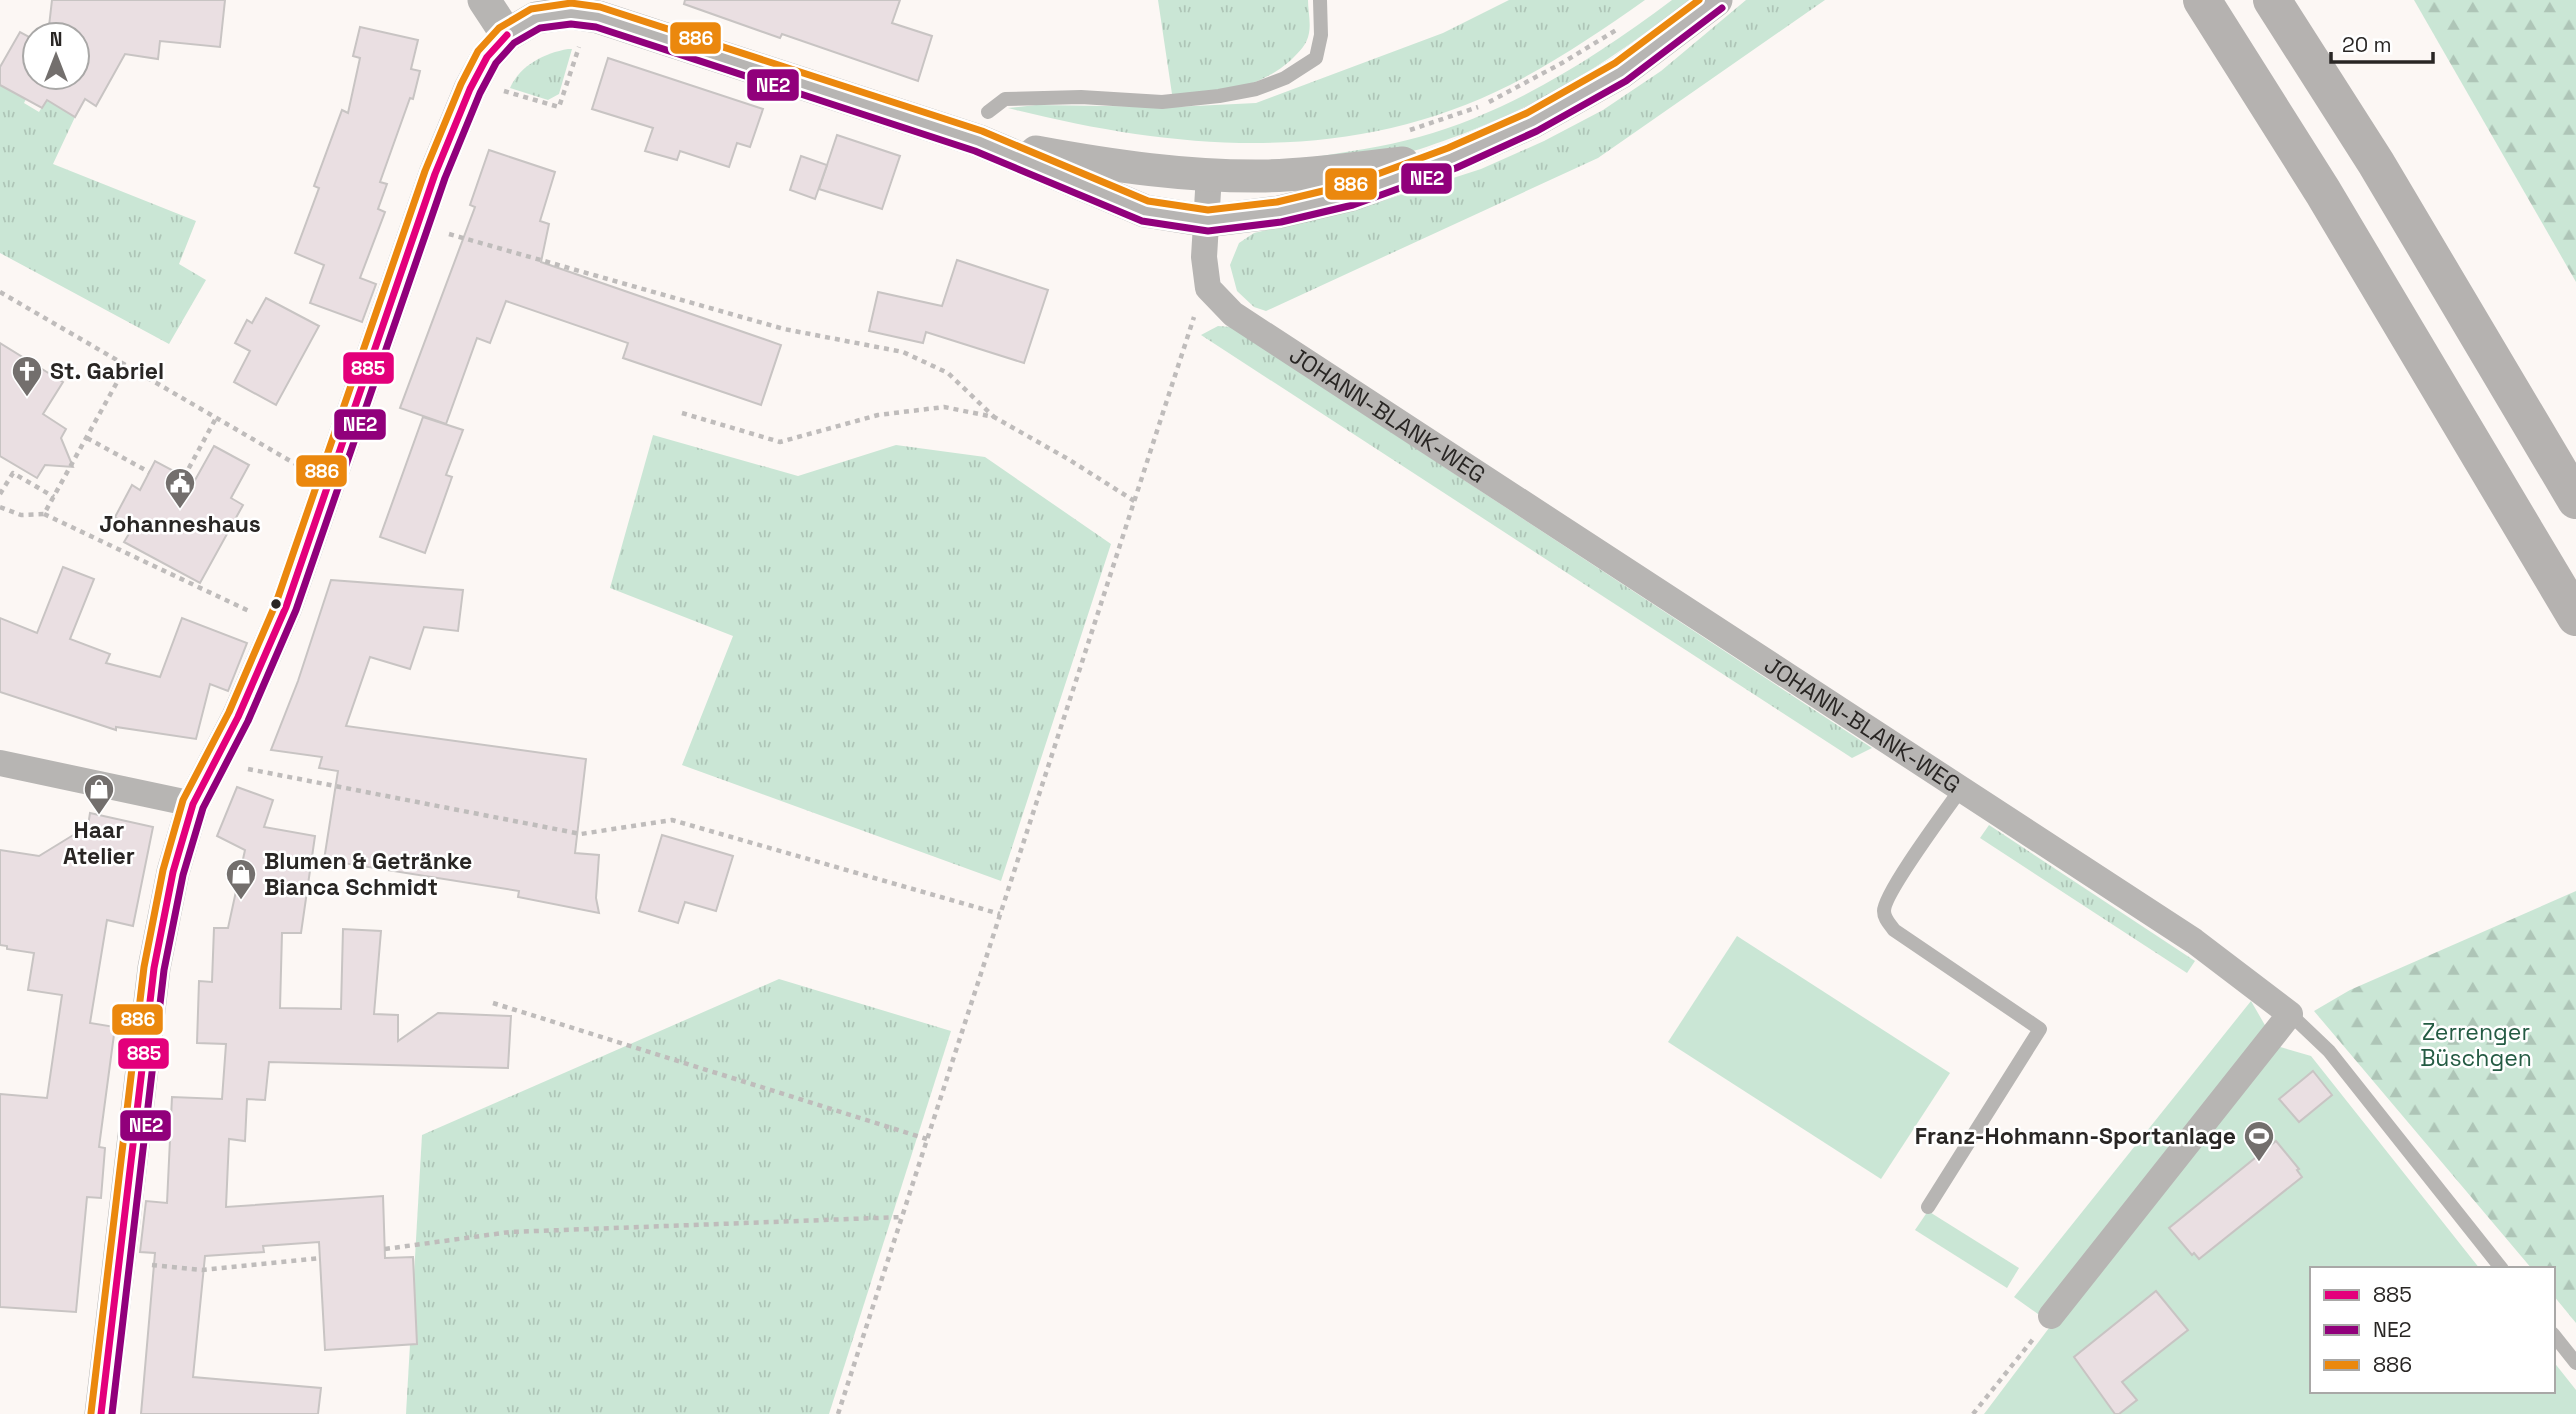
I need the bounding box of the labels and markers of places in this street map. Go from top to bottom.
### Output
church icon: St. Gabriel [10,354,44,398]
place label: St. Gabriel [50,356,164,386]
public building icon: Johanneshaus [163,466,197,510]
place label: Johanneshaus [99,509,261,539]
unlabelled marker [269,597,283,611]
shop icon: Haar Atelier [82,772,116,816]
place label: Haar Atelier [63,815,135,871]
place label: Blumen & Getränke Bianca Schmidt [264,846,472,902]
shop icon: Blumen & Getränke Bianca Schmidt [224,857,258,901]
sports icon: Franz-Hohmann-Sportanlage [2242,1119,2276,1163]
place label: Franz-Hohmann-Sportanlage [1915,1121,2236,1151]

